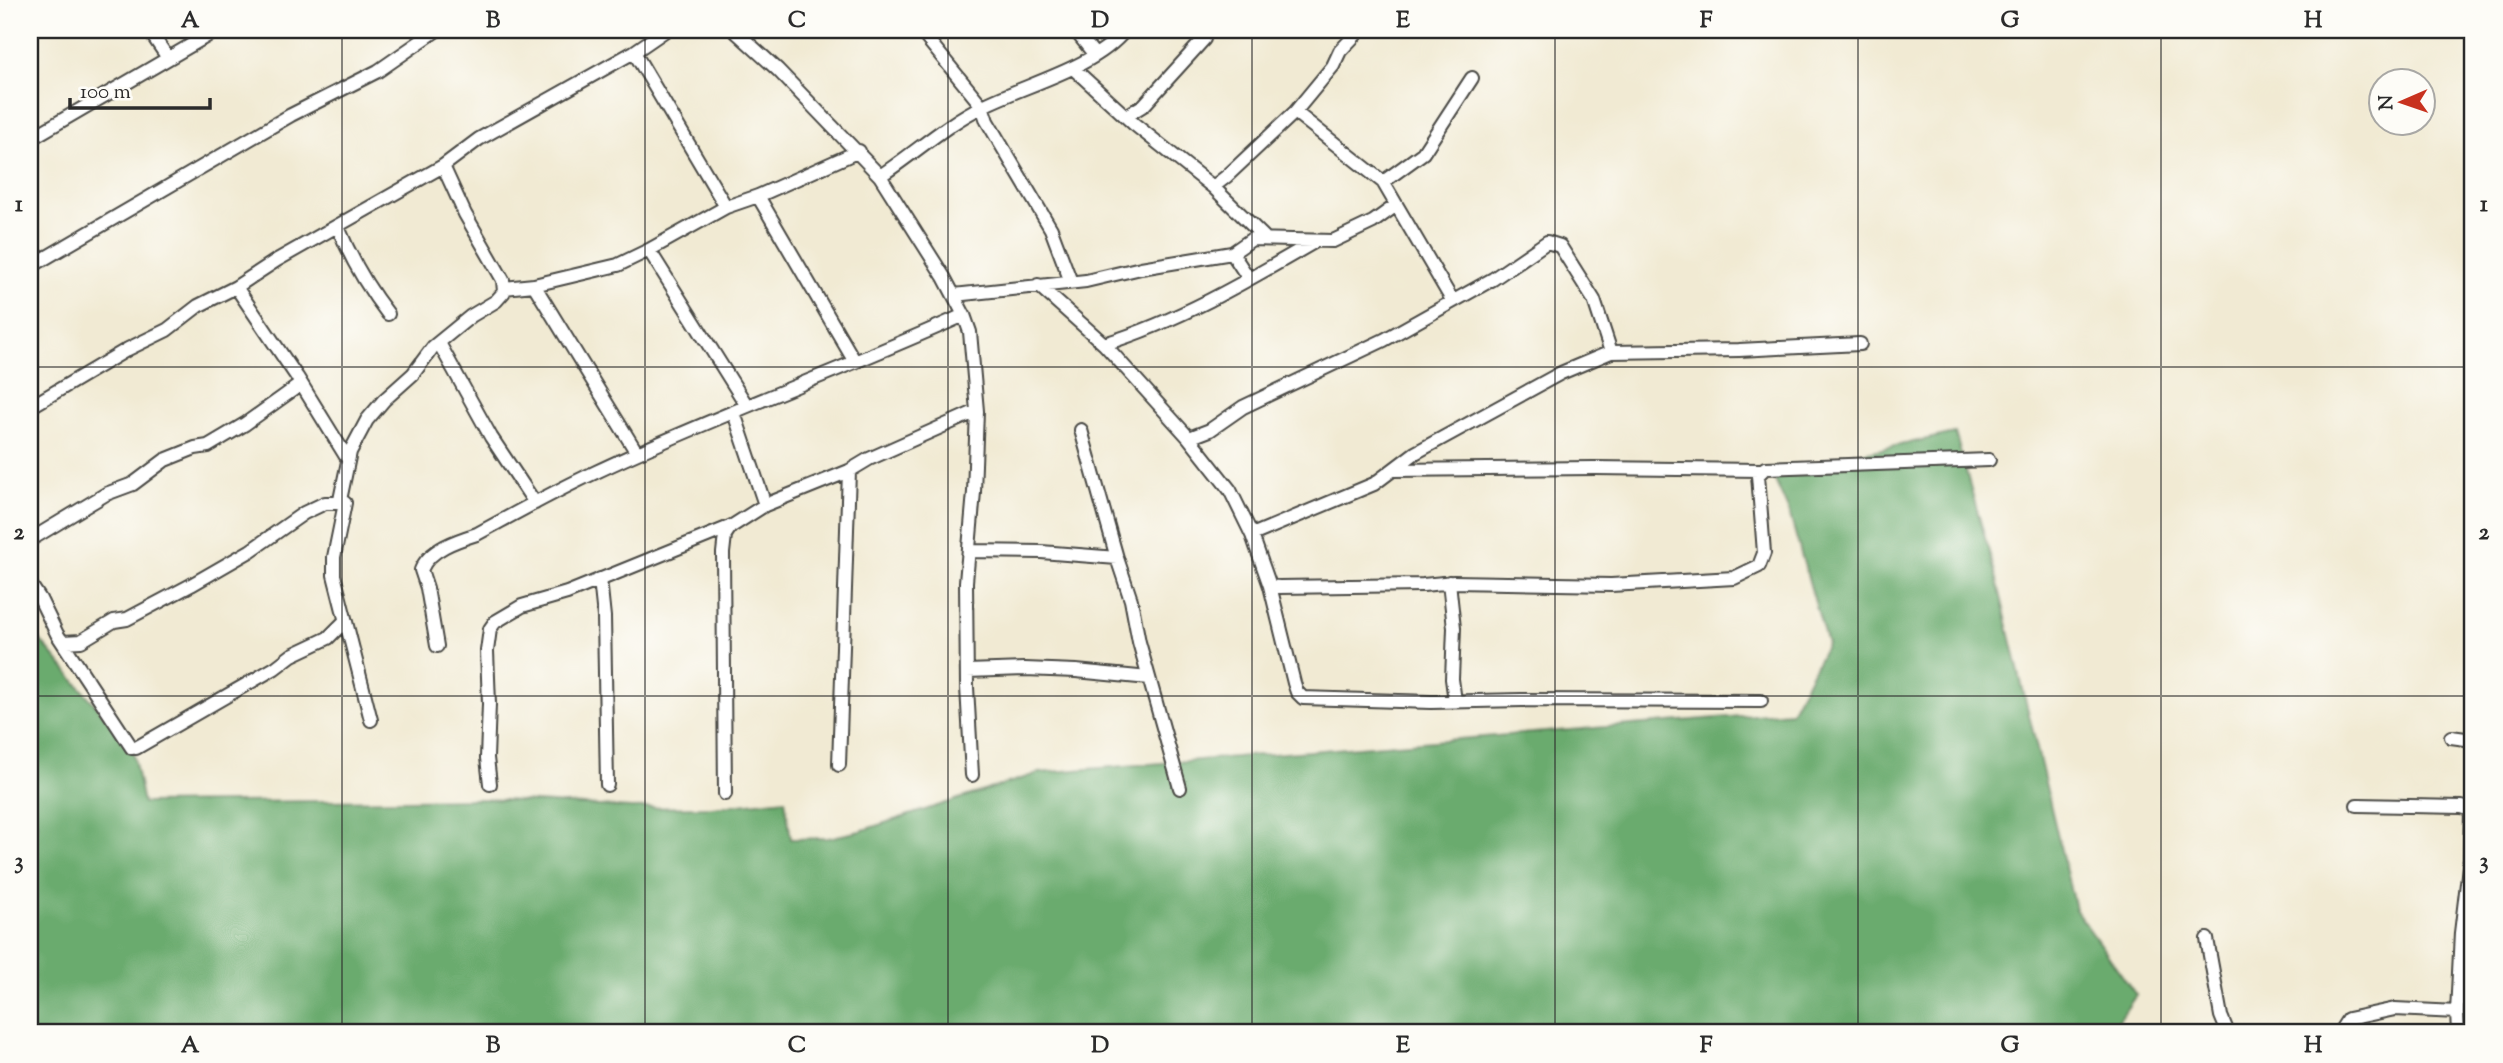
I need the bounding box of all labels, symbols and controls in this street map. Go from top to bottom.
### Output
text: A [181,5,200,38]
text: B [486,5,501,38]
text: C [788,5,806,38]
text: D [1091,5,1109,38]
text: E [1396,5,1410,38]
text: F [1700,5,1713,38]
text: G [2001,5,2020,38]
text: H [2304,5,2323,38]
scale bar [70,66,210,110]
north arrow [2366,66,2436,136]
text: 100 m [80,78,131,108]
text: N [2374,94,2401,111]
text: 1 [15,189,23,222]
text: 1 [2480,189,2488,222]
text: 2 [14,517,25,550]
text: 2 [2479,517,2490,550]
text: 3 [14,846,24,879]
text: 3 [2479,846,2489,879]
text: A [181,1030,200,1063]
text: B [486,1030,501,1063]
text: C [788,1030,806,1063]
text: D [1091,1030,1109,1063]
text: E [1396,1030,1410,1063]
text: F [1700,1030,1713,1063]
text: G [2001,1030,2020,1063]
text: H [2304,1030,2323,1063]

